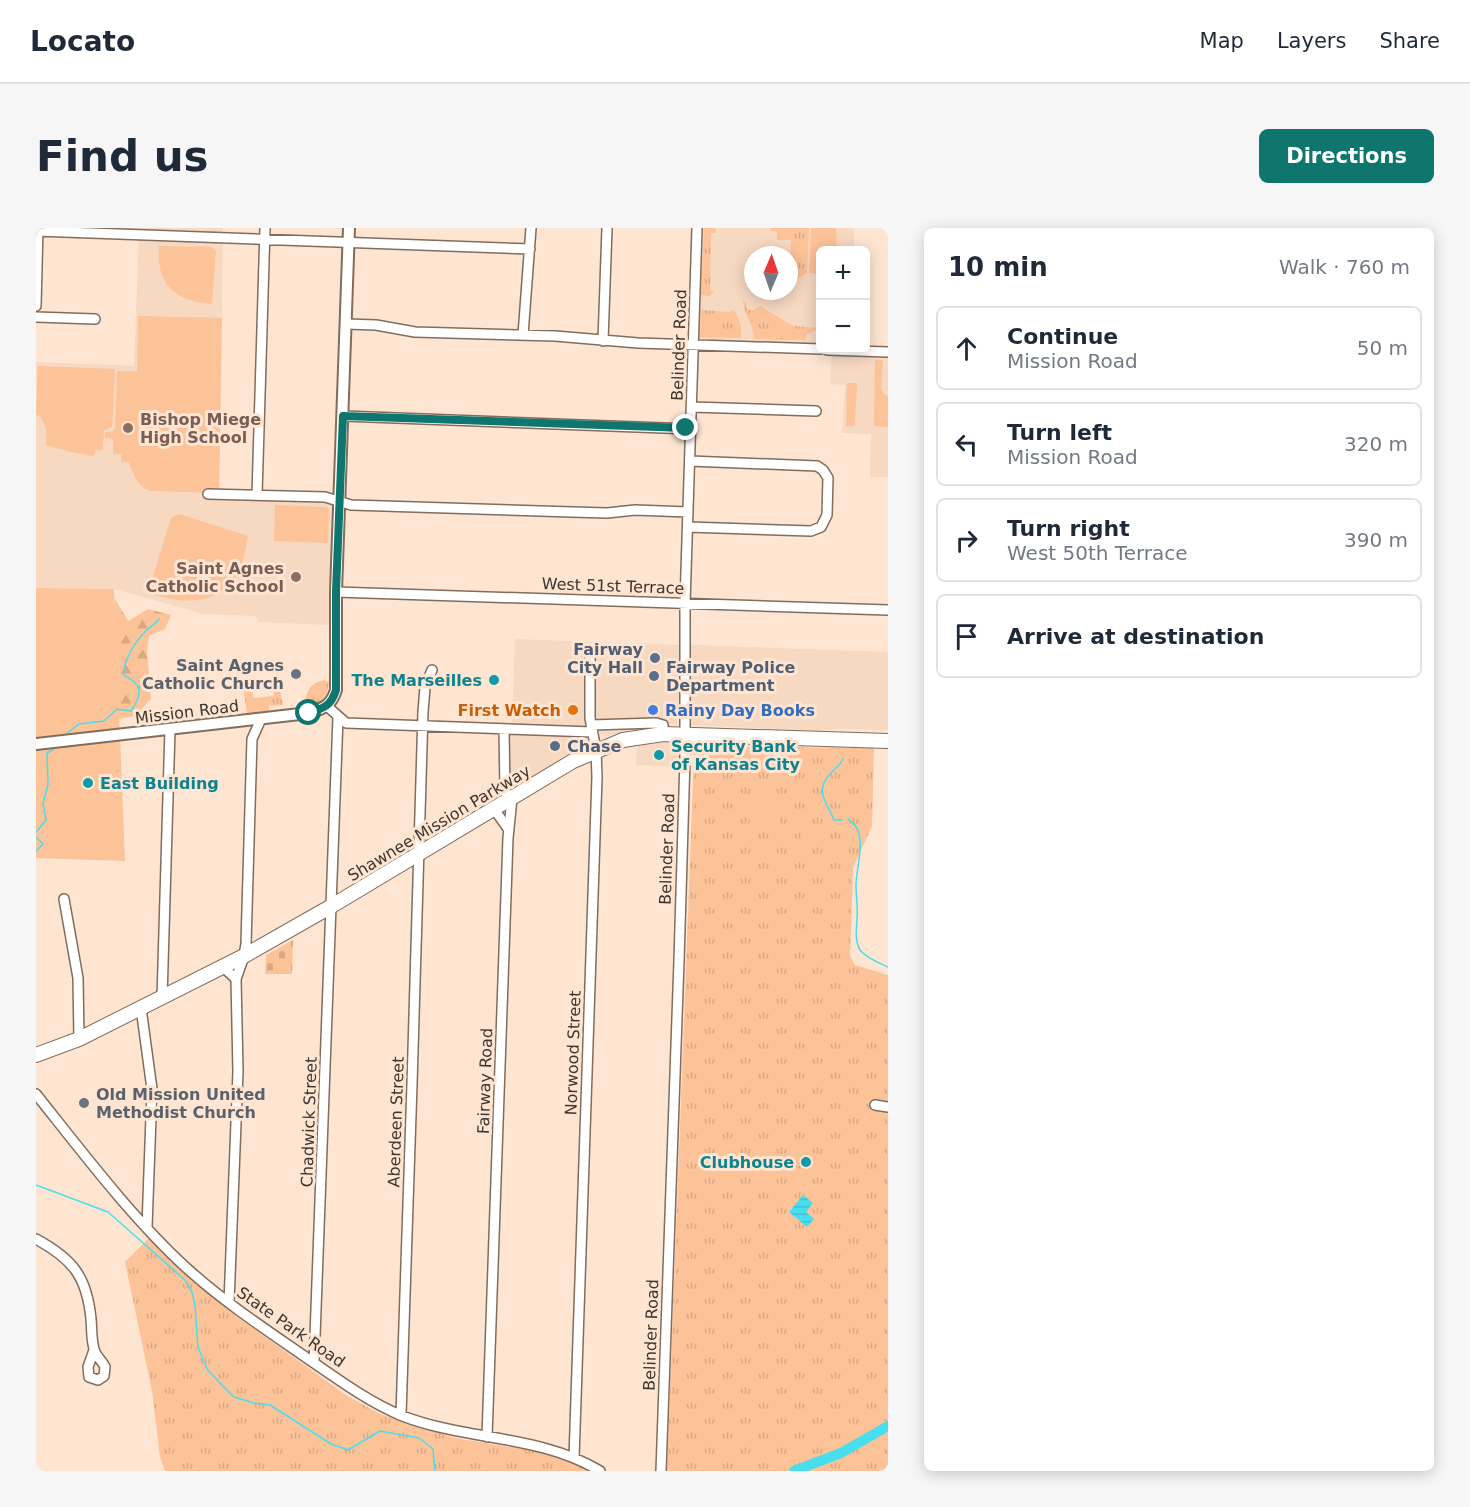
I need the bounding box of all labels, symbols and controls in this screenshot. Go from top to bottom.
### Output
text: Locato [30,25,135,58]
text: Map [1200,29,1244,53]
text: Layers [1277,29,1346,53]
text: Share [1379,29,1440,53]
button: Directions [1259,129,1434,183]
text: Find us [36,132,209,181]
north arrow [744,246,798,300]
map controls [816,246,870,354]
button: + [816,246,870,300]
text: 10 min [948,252,1048,282]
text: Walk · 760 m [1279,255,1410,279]
street label: Belinder Road [668,289,690,401]
button: − [816,300,870,354]
text: Continue [1007,324,1118,349]
icon: ahead [950,332,983,365]
text: 50 m [1357,336,1408,360]
text: Mission Road [1007,349,1138,373]
place label: Bishop Miege High School [140,410,261,447]
route end [672,414,698,440]
text: Turn left [1007,420,1112,445]
marker: Bishop Miege High School [121,421,135,435]
icon: left [950,428,983,461]
text: 320 m [1344,432,1408,456]
text: Mission Road [1007,445,1138,469]
text: Turn right [1007,516,1130,541]
icon: right [950,524,983,557]
text: 390 m [1344,528,1408,552]
text: West 50th Terrace [1007,541,1188,565]
place label: Saint Agnes Catholic School [146,559,284,596]
marker: Saint Agnes Catholic School [289,570,303,584]
street label: West 51st Terrace [541,574,685,598]
icon: arrive [950,620,983,653]
text: Arrive at destination [1007,624,1264,649]
place label: Fairway City Hall [567,640,644,677]
marker: Fairway City Hall [648,651,662,665]
place label: Saint Agnes Catholic Church [142,656,284,693]
place label: Fairway Police Department [666,658,795,695]
marker: Saint Agnes Catholic Church [289,667,303,681]
marker: Fairway Police Department [647,669,661,683]
place label: The Marseilles [351,671,482,690]
marker: The Marseilles [487,673,501,687]
street label: Mission Road [134,696,240,728]
route start [295,699,321,725]
place label: First Watch [458,701,561,720]
place label: Rainy Day Books [665,701,815,720]
marker: First Watch [566,703,580,717]
marker: Rainy Day Books [646,703,660,717]
place label: Chase [567,737,621,756]
place label: Security Bank of Kansas City [671,737,800,774]
marker: Chase [548,739,562,753]
marker: Security Bank of Kansas City [652,748,666,762]
street label: Shawnee Mission Parkway [344,761,534,885]
place label: East Building [100,774,219,793]
marker: East Building [81,776,95,790]
street label: Belinder Road [656,793,678,905]
street label: Norwood Street [561,990,585,1116]
street label: Fairway Road [474,1028,496,1134]
street label: Chadwick Street [297,1056,321,1188]
street label: Aberdeen Street [384,1056,408,1188]
place label: Old Mission United Methodist Church [96,1085,266,1122]
marker: Old Mission United Methodist Church [77,1096,91,1110]
place label: Clubhouse [700,1153,794,1172]
marker: Clubhouse [799,1155,813,1169]
street label: Belinder Road [640,1279,662,1391]
street label: State Park Road [233,1283,349,1371]

